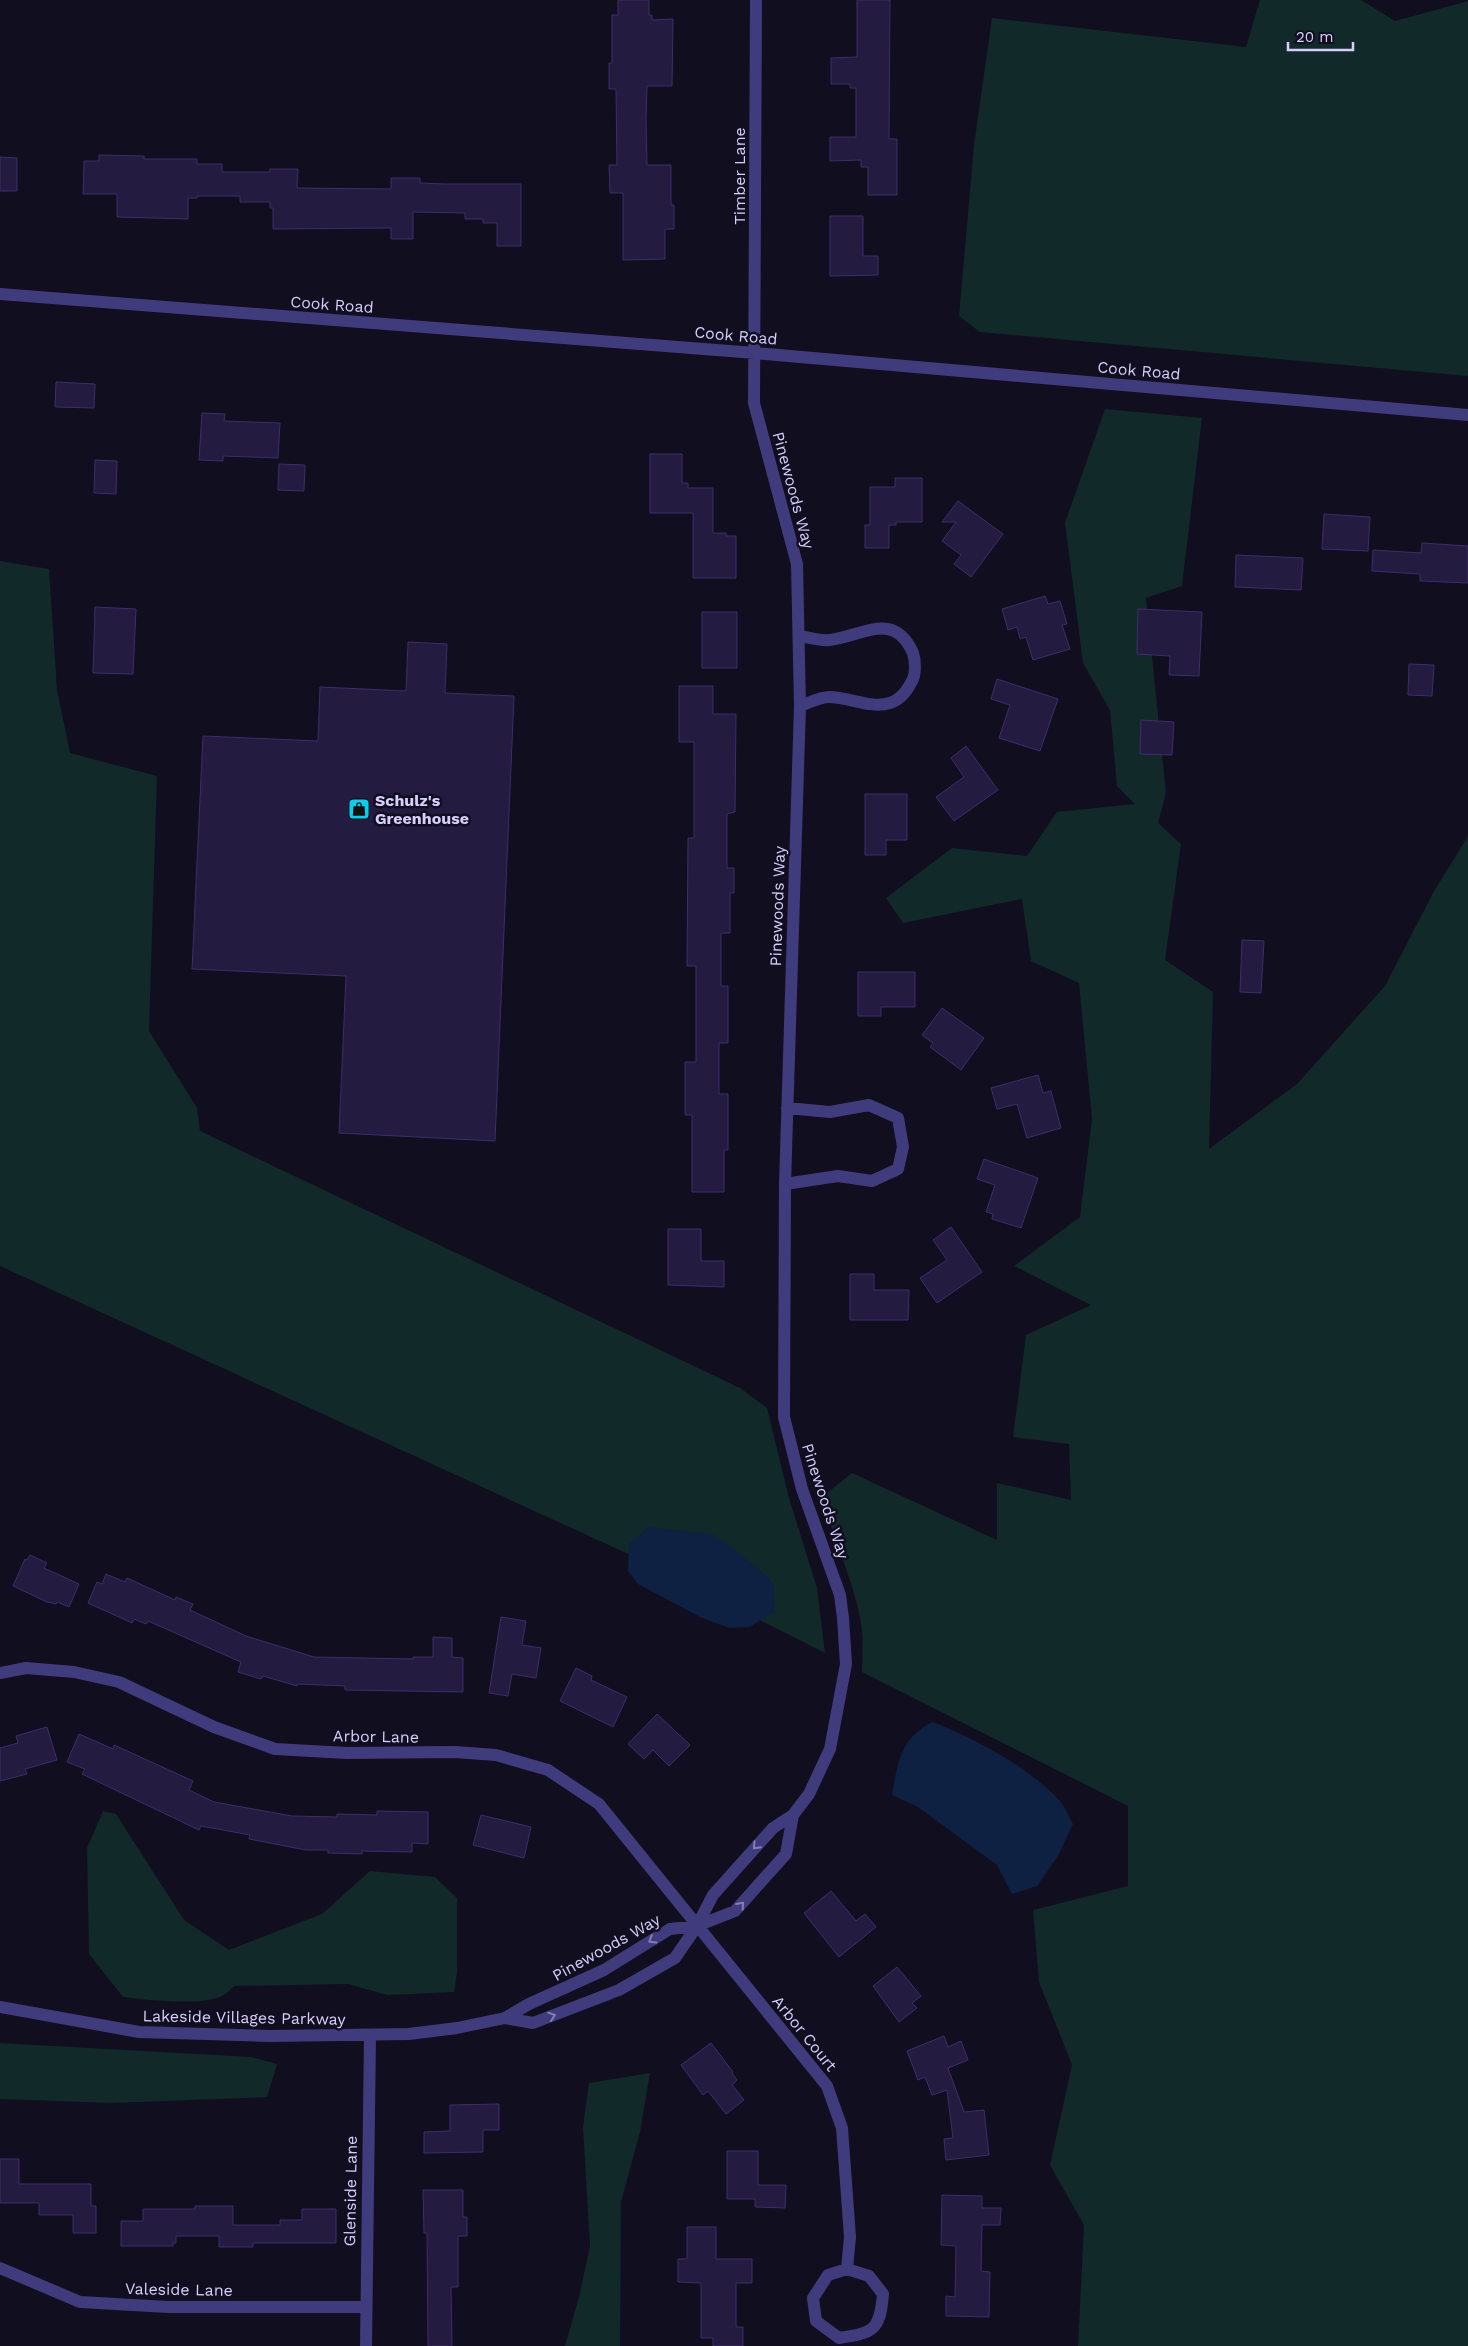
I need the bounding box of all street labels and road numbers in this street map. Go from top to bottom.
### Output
street label: Timber Lane [730,127,749,225]
street label: Cook Road [290,292,374,317]
street label: Cook Road [694,322,778,349]
street label: Cook Road [1097,357,1181,384]
street label: Pinewoods Way [769,430,818,551]
street label: Pinewoods Way [766,845,789,967]
street label: Pinewoods Way [798,1441,853,1562]
street label: Arbor Lane [333,1726,419,1747]
street label: Pinewoods Way [549,1910,664,1985]
street label: Arbor Court [768,1992,841,2075]
street label: Lakeside Villages Parkway [142,2006,346,2029]
street label: Glenside Lane [340,2135,361,2247]
street label: Valeside Lane [125,2279,233,2300]

